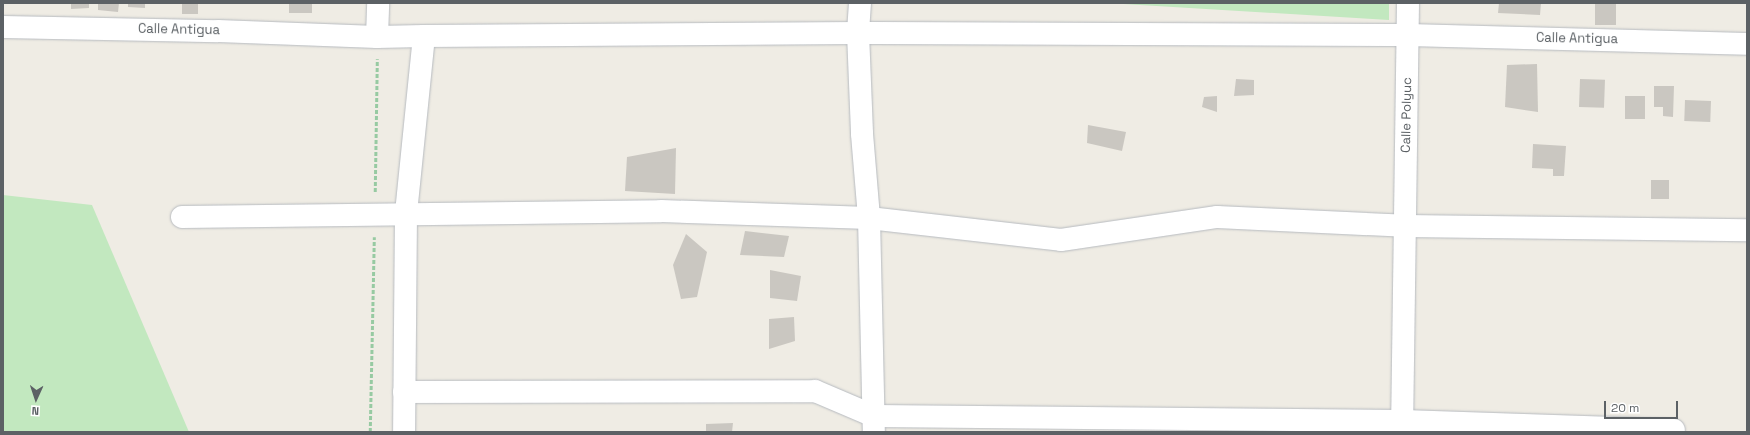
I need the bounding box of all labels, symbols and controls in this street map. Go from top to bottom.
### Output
street label: Calle Antigua [138,21,220,39]
street label: Calle Antigua [1536,30,1618,48]
street label: Calle Polyuc [1399,77,1415,153]
north arrow [16,379,56,419]
scale bar [1606,393,1680,419]
text: 20 m [1611,400,1639,416]
text: N [31,404,39,418]

